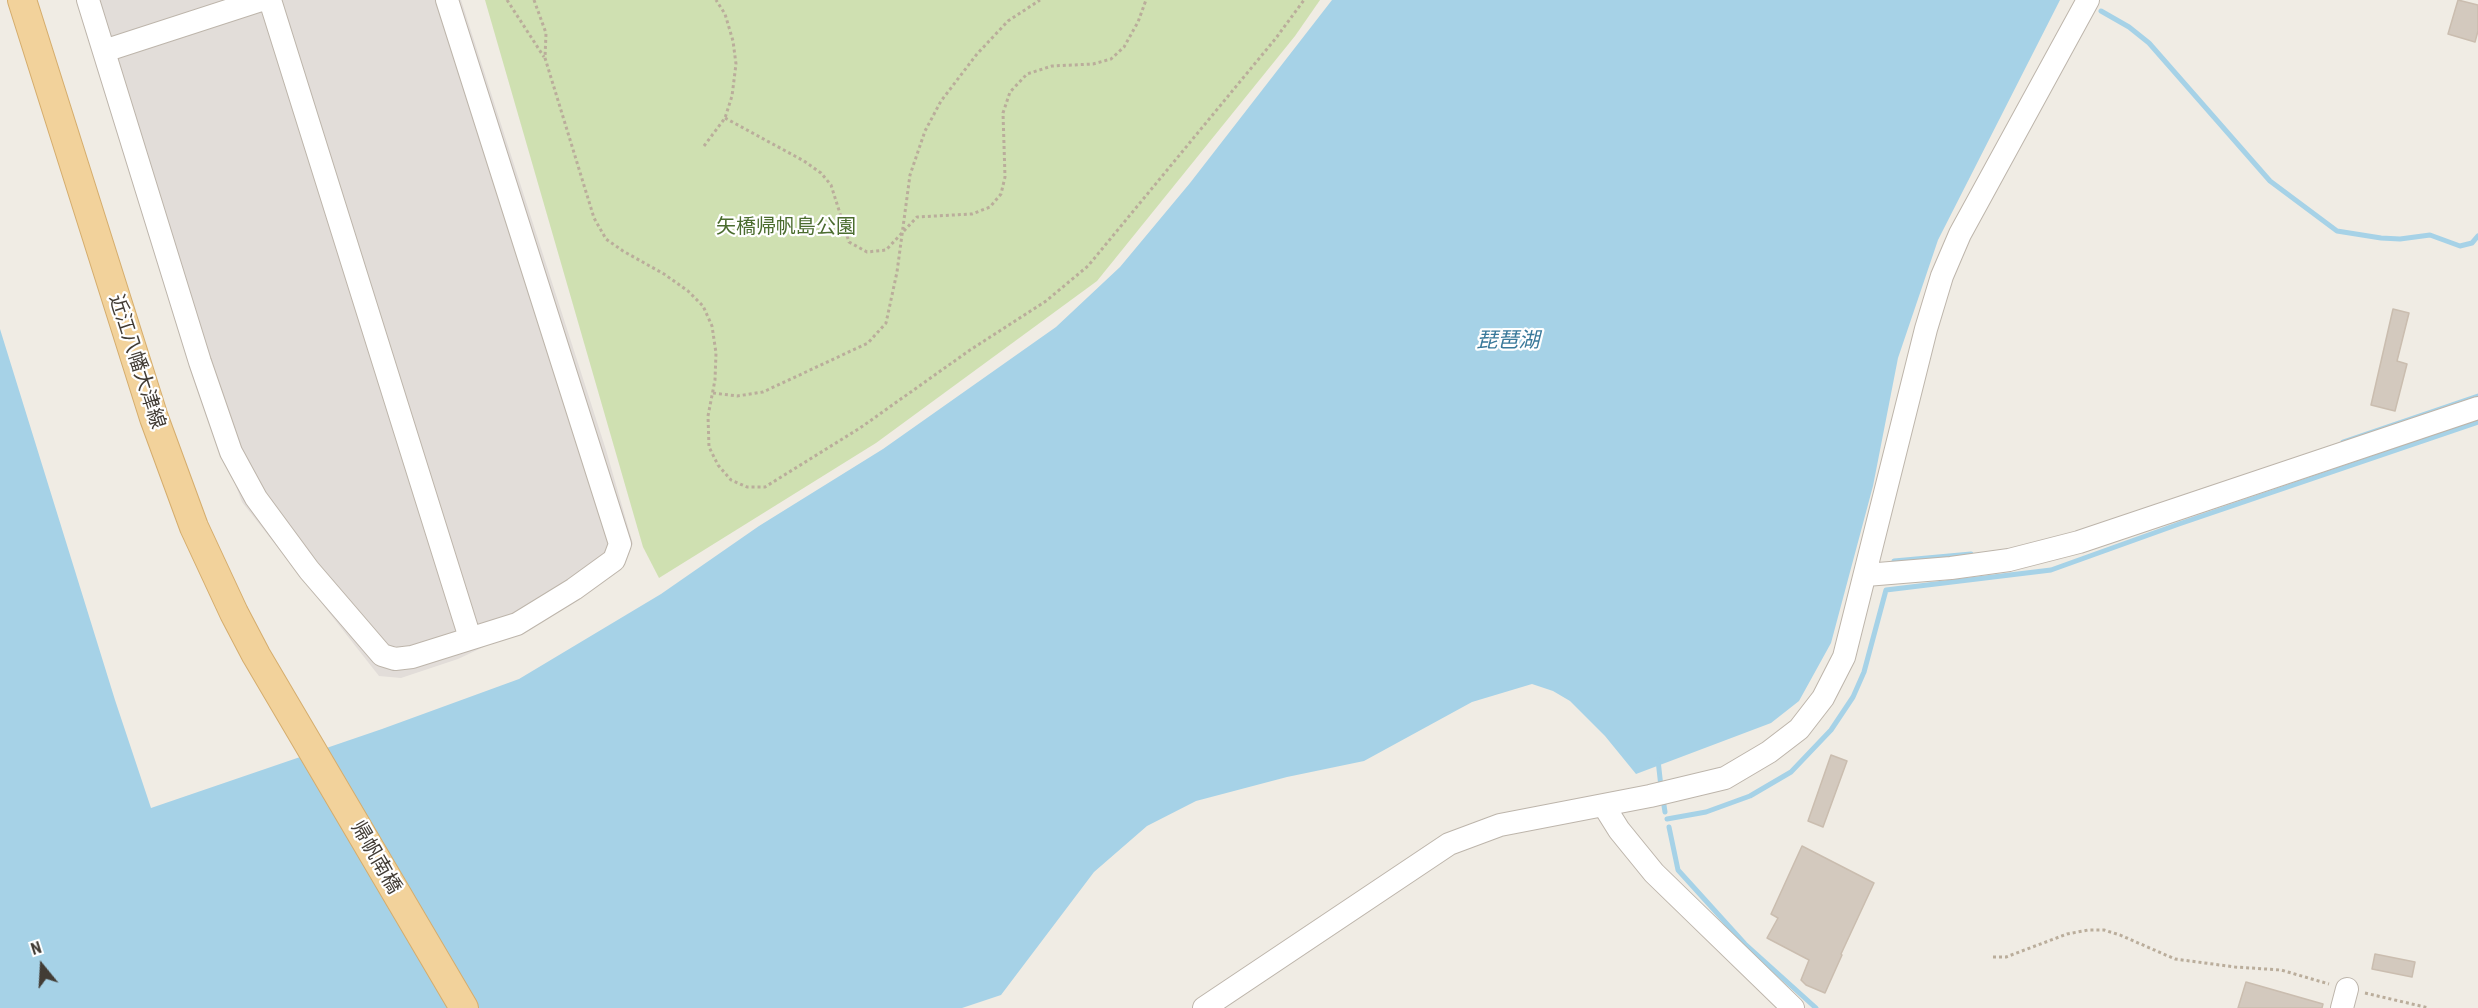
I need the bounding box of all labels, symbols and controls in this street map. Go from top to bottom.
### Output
park label: 矢橋帰帆島公園 [716,216,856,240]
street label: 近江八幡大津線 [103,292,169,432]
water label: 琵琶湖 [1477,329,1539,355]
street label: 帰帆南橋 [345,817,405,899]
north arrow [12,936,72,996]
text: N [29,938,44,959]

